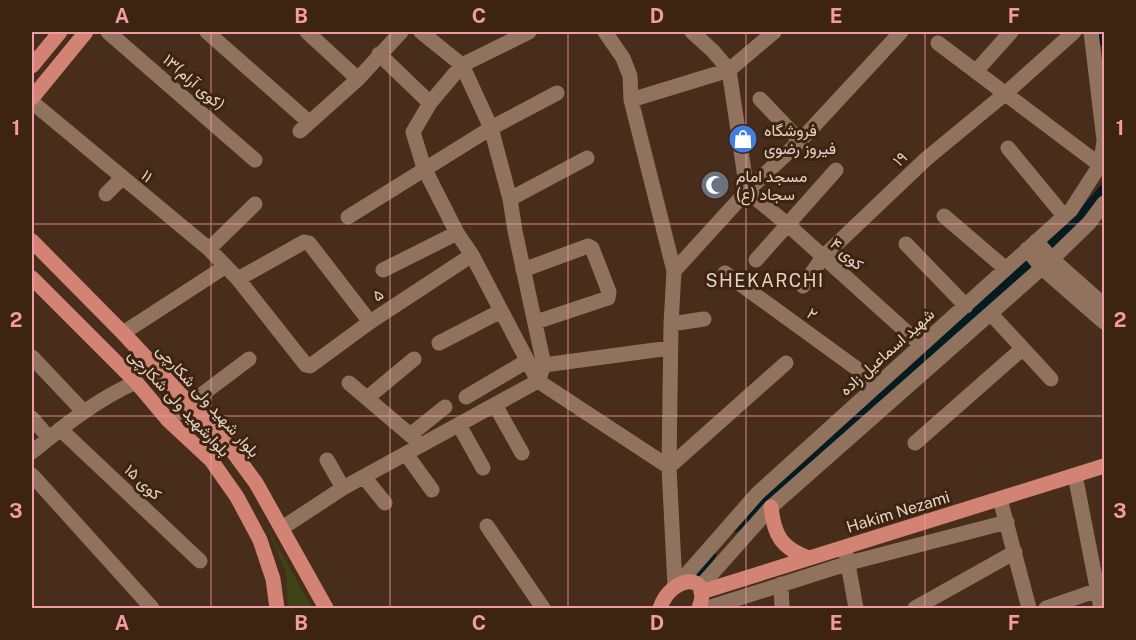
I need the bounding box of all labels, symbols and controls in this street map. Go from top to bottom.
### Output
text: A [115,4,129,28]
text: B [294,4,308,28]
text: C [472,4,486,28]
text: D [650,4,664,28]
text: E [830,4,842,28]
text: F [1008,4,1020,28]
street label: ۱۳(کوی آرام) [159,50,229,115]
text: 1 [12,116,20,140]
text: 1 [1116,116,1124,140]
place label: فروشگاه فیروز رضوی [764,121,836,159]
shop icon: فروشگاه فیروز رضوی [727,123,759,155]
street label: ۱۹ [889,148,911,170]
street label: ۱۱ [137,166,157,186]
place label: مسجد امام سجاد (ع) [736,167,807,206]
mosque icon: مسجد امام سجاد (ع) [699,169,731,201]
street label: کوی ۴ [826,234,868,275]
district label: SHEKARCHI [705,270,825,291]
street label: ۵ [369,284,387,306]
street label: ۲ [803,304,821,324]
street label: شهید اسماعیل زاده [836,304,939,400]
text: 2 [10,308,22,332]
text: 2 [1114,308,1126,332]
street label: بلوار شهید ولی شکارچی [151,341,264,463]
street label: بلوارشهید ولی شکارچی [123,345,234,462]
street label: کوی ۱۵ [120,460,165,505]
street label: Hakim Nezami [844,487,952,537]
text: 3 [9,499,23,523]
text: 3 [1113,499,1127,523]
text: A [115,611,129,635]
text: B [294,611,308,635]
text: C [472,611,486,635]
text: D [650,611,664,635]
text: E [830,611,842,635]
text: F [1008,611,1020,635]

